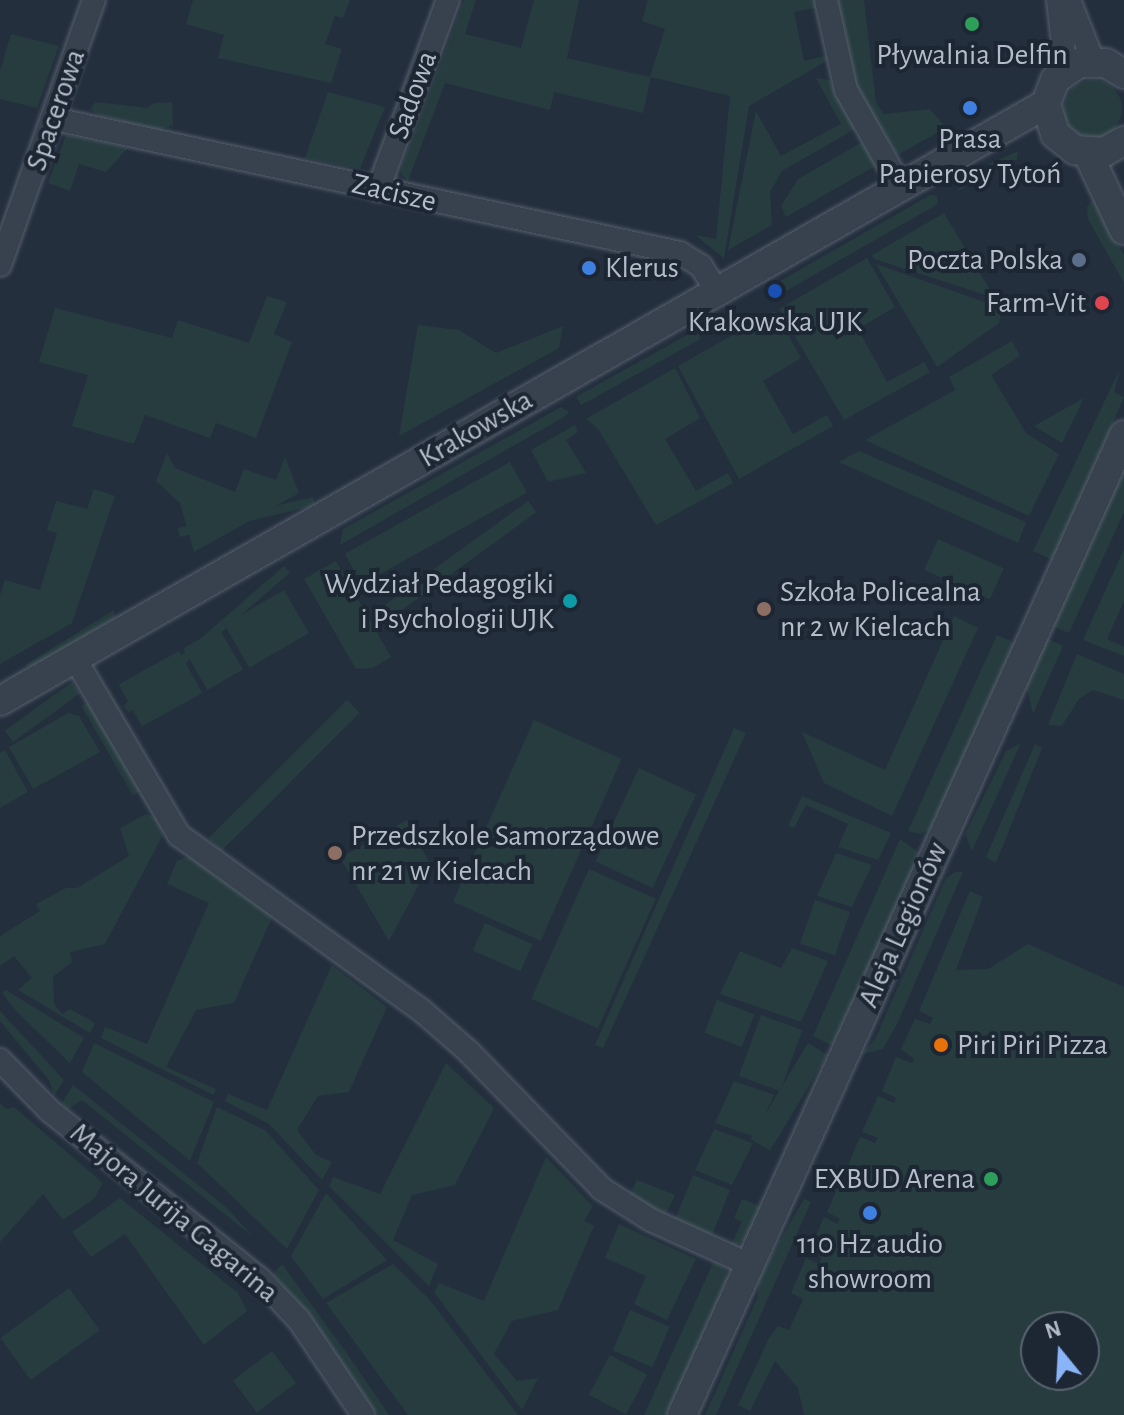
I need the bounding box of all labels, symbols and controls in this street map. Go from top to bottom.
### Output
marker: Pływalnia Delfin [963,15,981,33]
place label: Pływalnia Delfin [876,37,1068,73]
street label: Spacerowa [18,44,94,176]
street label: Sadowa [381,46,445,144]
marker: Prasa Papierosy Tytoń [961,99,979,117]
place label: Prasa Papierosy Tytoń [879,121,1061,192]
street label: Zacisze [348,166,440,220]
place label: Poczta Polska [907,242,1063,278]
place label: Klerus [605,250,679,286]
marker: Poczta Polska [1070,251,1088,269]
marker: Klerus [580,259,598,277]
marker: Krakowska UJK [766,282,784,300]
place label: Farm-Vit [986,285,1086,321]
marker: Farm-Vit [1093,294,1111,312]
place label: Krakowska UJK [688,304,862,340]
street label: Krakowska [413,382,539,476]
place label: Wydział Pedagogiki i Psychologii UJK [324,566,554,636]
place label: Szkoła Policealna nr 2 w Kielcach [780,574,981,644]
marker: Wydział Pedagogiki i Psychologii UJK [561,592,579,610]
marker: Szkoła Policealna nr 2 w Kielcach [755,600,773,618]
place label: Przedszkole Samorządowe nr 21 w Kielcach [351,818,660,888]
street label: Aleja Legionów [851,837,955,1013]
marker: Przedszkole Samorządowe nr 21 w Kielcach [326,844,344,862]
place label: Piri Piri Pizza [957,1027,1108,1063]
marker: Piri Piri Pizza [932,1036,950,1054]
street label: Majora Jurija Gagarina [62,1115,286,1311]
place label: EXBUD Arena [814,1161,975,1197]
marker: EXBUD Arena [982,1170,1000,1188]
marker: 110 Hz audio showroom [861,1204,879,1222]
place label: 110 Hz audio showroom [797,1226,943,1296]
north arrow [1020,1311,1100,1391]
text: N [1043,1317,1064,1343]

